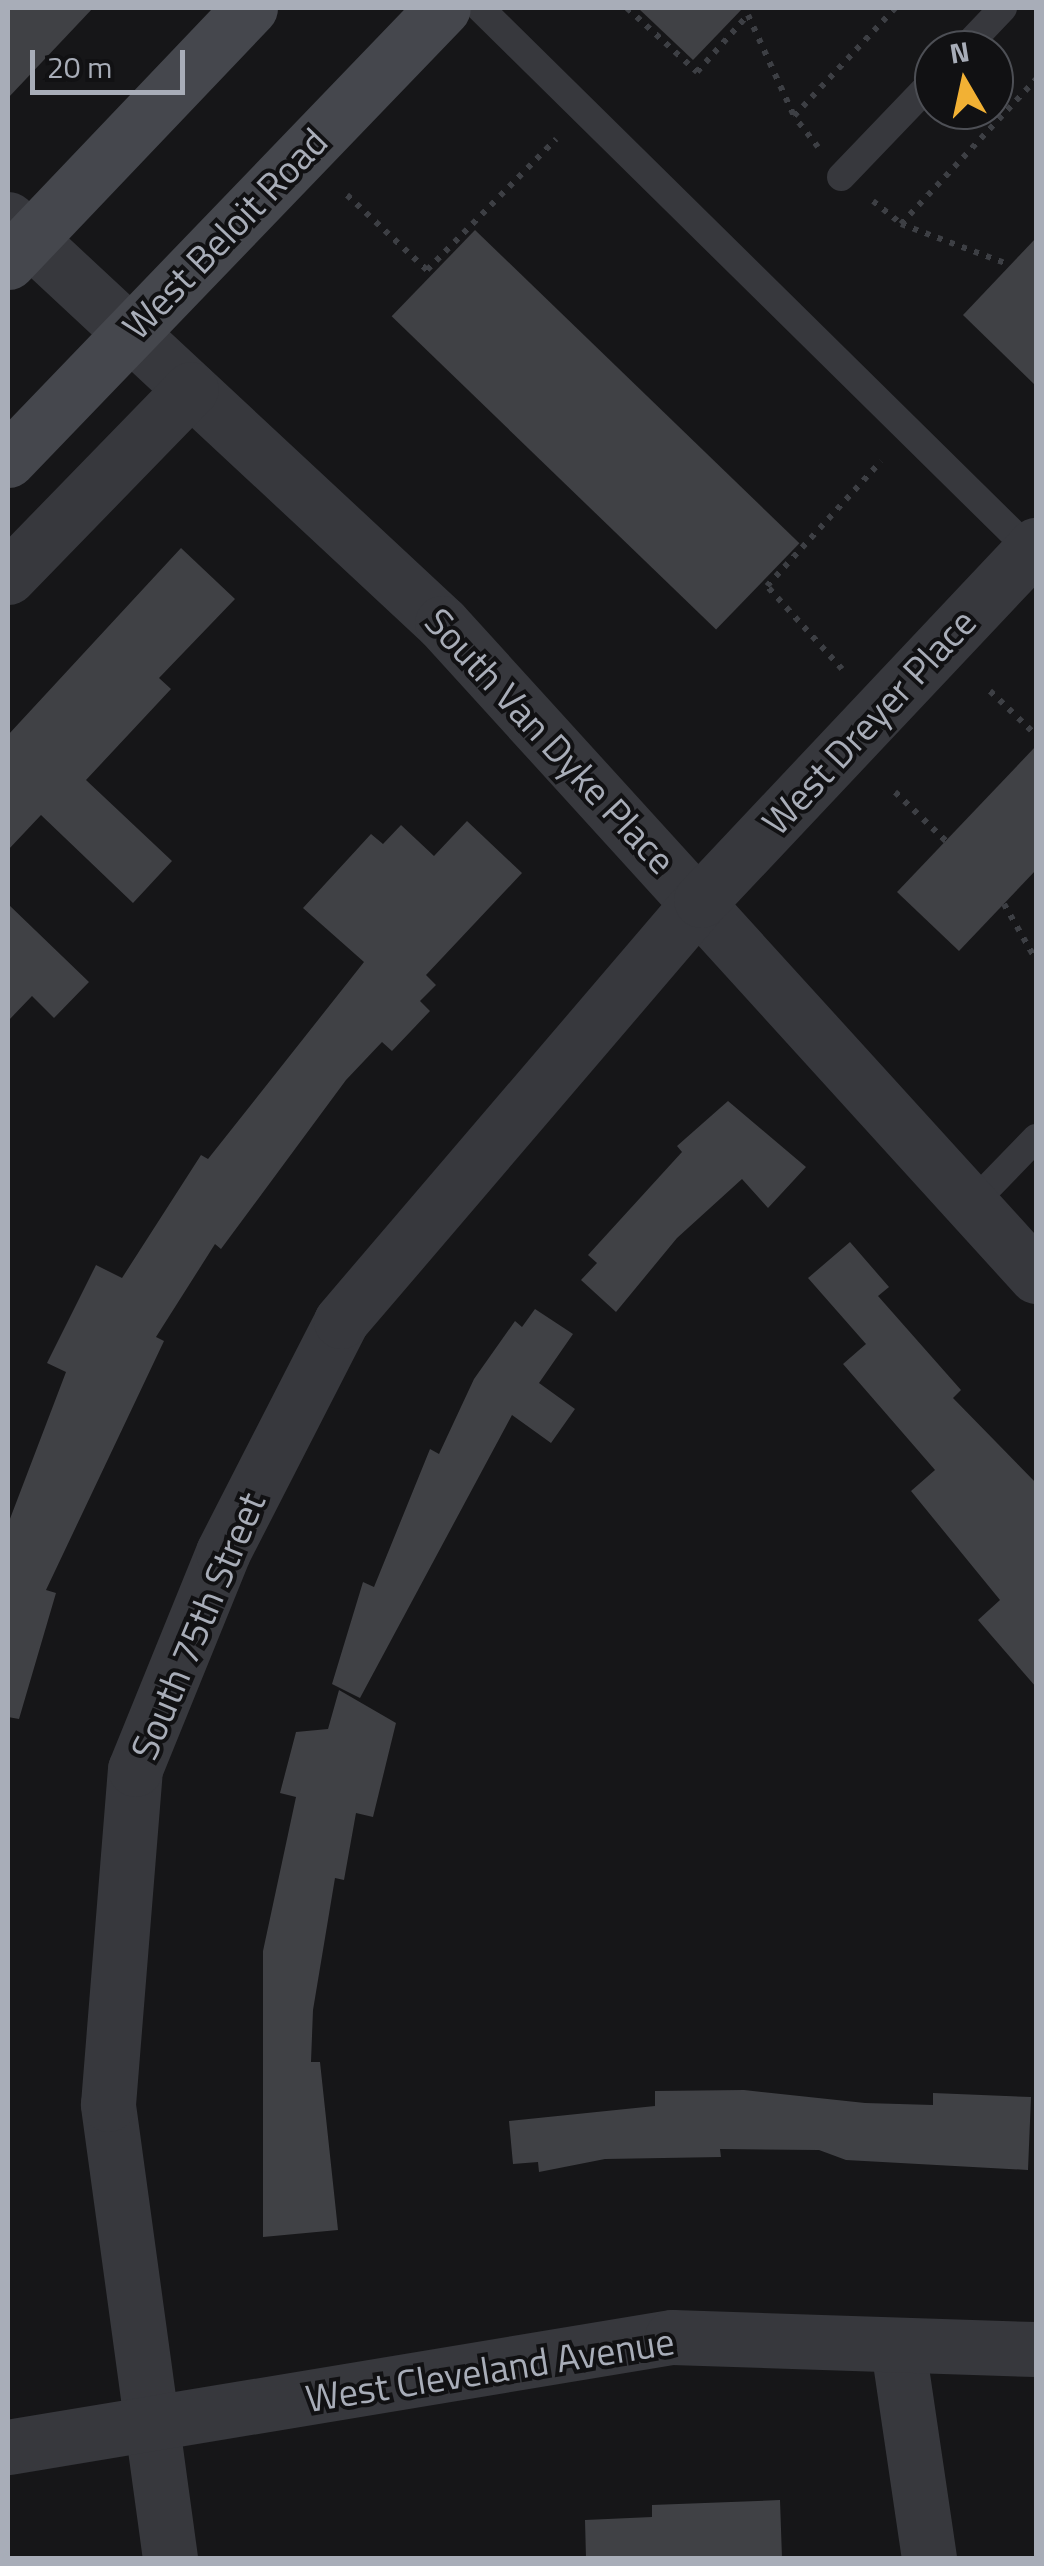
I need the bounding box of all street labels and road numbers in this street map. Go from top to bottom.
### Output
street label: West Beloit Road [113,119,337,349]
street label: South Van Dyke Place [415,599,685,883]
street label: West Dreyer Place [753,600,985,844]
street label: South 75th Street [121,1486,275,1766]
street label: West Cleveland Avenue [302,2318,678,2422]

